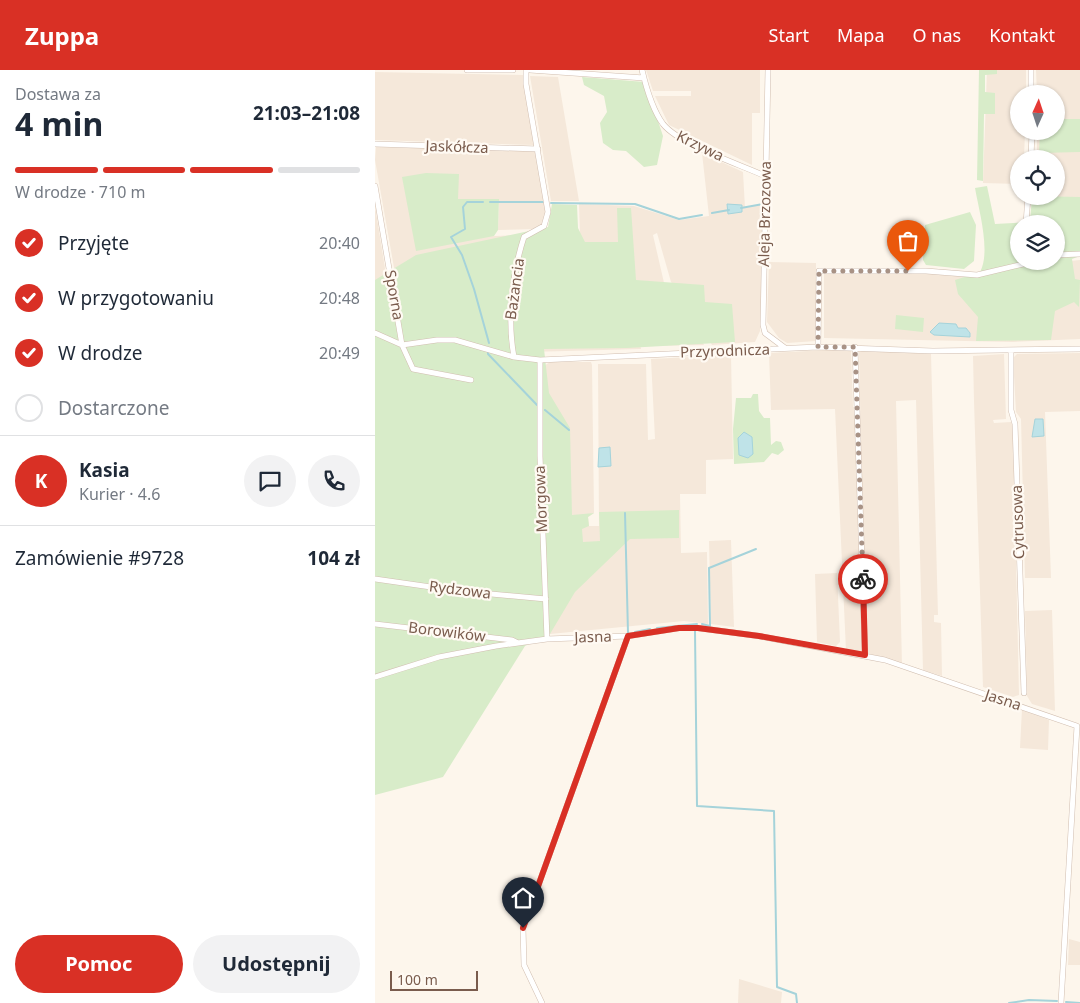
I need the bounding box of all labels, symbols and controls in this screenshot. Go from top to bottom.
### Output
text: Zuppa [25,19,99,52]
text: Start [769,23,809,47]
text: Mapa [837,23,885,47]
text: O nas [913,23,961,47]
text: Kontakt [989,23,1055,47]
text: Dostawa za [15,83,101,105]
north arrow [1010,85,1065,140]
map controls [1010,85,1065,270]
text: 21:03–21:08 [253,100,360,126]
text: 4 min [15,102,103,145]
street label: Krzywa [673,125,727,165]
street label: Jaskółcza [423,135,489,157]
button: locate [1010,150,1065,205]
street label: Aleja Brzozowa [753,161,775,267]
text: W drodze · 710 m [15,181,145,203]
button: layers [1010,215,1065,270]
pin [887,220,929,271]
icon: bag [894,227,922,255]
icon: check [15,229,43,257]
text: Przyjęte [58,230,129,256]
text: 20:40 [319,232,360,254]
street label: Bażancia [500,257,528,321]
street label: Sporna [381,268,409,321]
icon: check [15,284,43,312]
text: W przygotowaniu [58,285,214,311]
text: 20:48 [319,287,360,309]
street label: Przyrodnicza [680,338,770,362]
icon: check [15,339,43,367]
text: W drodze [58,340,143,366]
text: 20:49 [319,342,360,364]
text: Dostarczone [58,395,169,421]
button: chat [244,455,296,507]
button: phone [308,455,360,507]
text: Kasia [79,457,130,483]
street label: Morgowa [529,465,551,533]
text: K [35,468,47,494]
text: Kurier · 4.6 [79,483,160,505]
street label: Cytrusowa [1006,485,1028,559]
text: Zamówienie #9728 [15,545,184,571]
text: 104 zł [307,545,360,571]
courier [838,554,888,604]
icon: bike [849,565,877,593]
street label: Rydzowa [428,575,492,603]
street label: Borowików [407,616,487,646]
street label: Jasna [572,625,612,647]
street label: Jasna [981,683,1024,714]
pin [502,877,544,928]
icon: home [509,884,537,912]
button: Pomoc [15,935,183,993]
button: Udostępnij [193,935,360,993]
scale bar [390,968,477,991]
text: 100 m [397,970,438,989]

